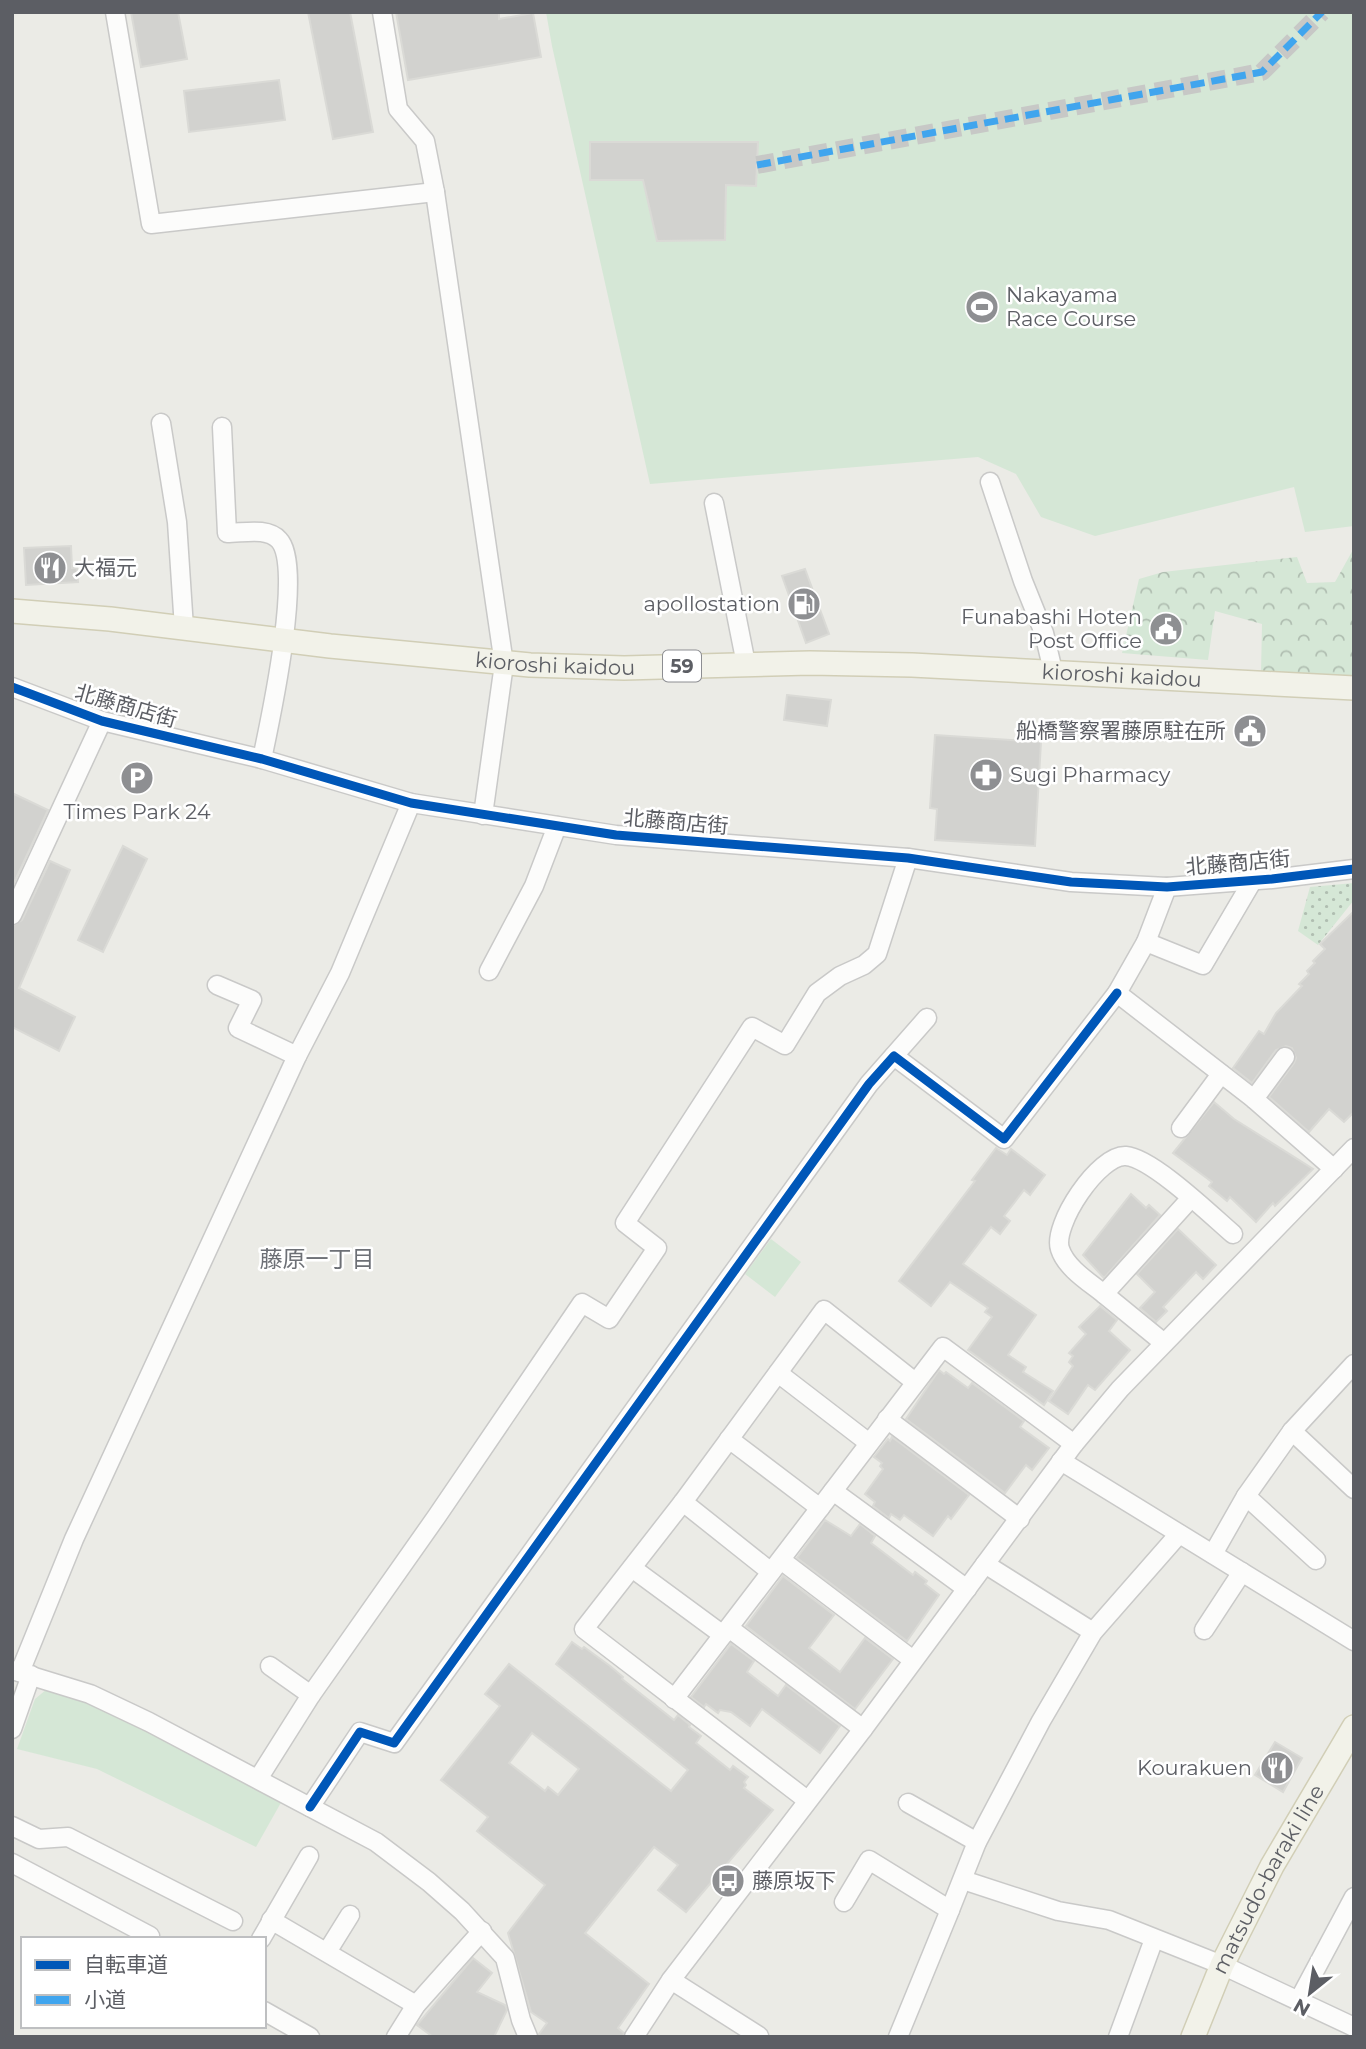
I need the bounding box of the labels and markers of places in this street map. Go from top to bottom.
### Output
place label: Nakayama Race Course [1006,282,1136,331]
sports icon: Nakayama Race Course [963,288,1001,326]
restaurant icon: 大福元 [31,549,69,587]
place label: 大福元 [74,555,137,580]
fuel station icon: apollostation [785,585,823,623]
place label: apollostation [643,591,780,616]
place label: Funabashi Hoten Post Office [961,604,1142,653]
public building icon: Funabashi Hoten Post Office [1147,610,1185,648]
public building icon: 船橋警察署藤原駐在所 [1231,712,1269,750]
place label: 船橋警察署藤原駐在所 [1016,718,1226,743]
pharmacy icon: Sugi Pharmacy [967,756,1005,794]
parking icon: Times Park 24 [118,759,156,797]
place label: Sugi Pharmacy [1010,762,1171,787]
place label: Times Park 24 [63,799,211,824]
restaurant icon: Kourakuen [1258,1749,1296,1787]
place label: Kourakuen [1137,1755,1252,1780]
bus stop icon: 藤原坂下 [709,1862,747,1900]
place label: 藤原坂下 [752,1868,836,1893]

